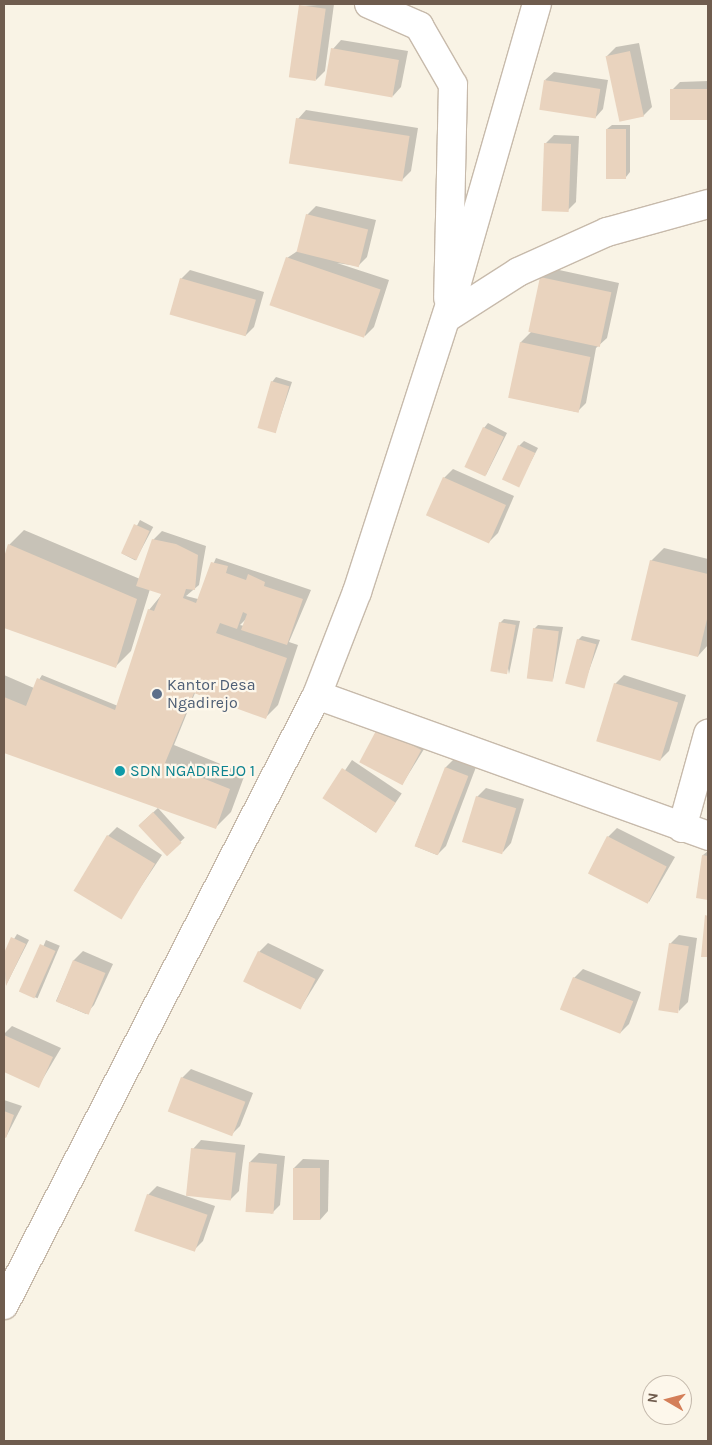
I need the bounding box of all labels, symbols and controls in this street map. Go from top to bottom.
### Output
place label: Kantor Desa Ngadirejo [167,675,256,713]
marker: Kantor Desa Ngadirejo [151,688,163,700]
place label: SDN NGADIREJO 1 [130,761,255,781]
marker: SDN NGADIREJO 1 [114,765,126,777]
north arrow [642,1375,692,1425]
text: N [644,1392,662,1404]

